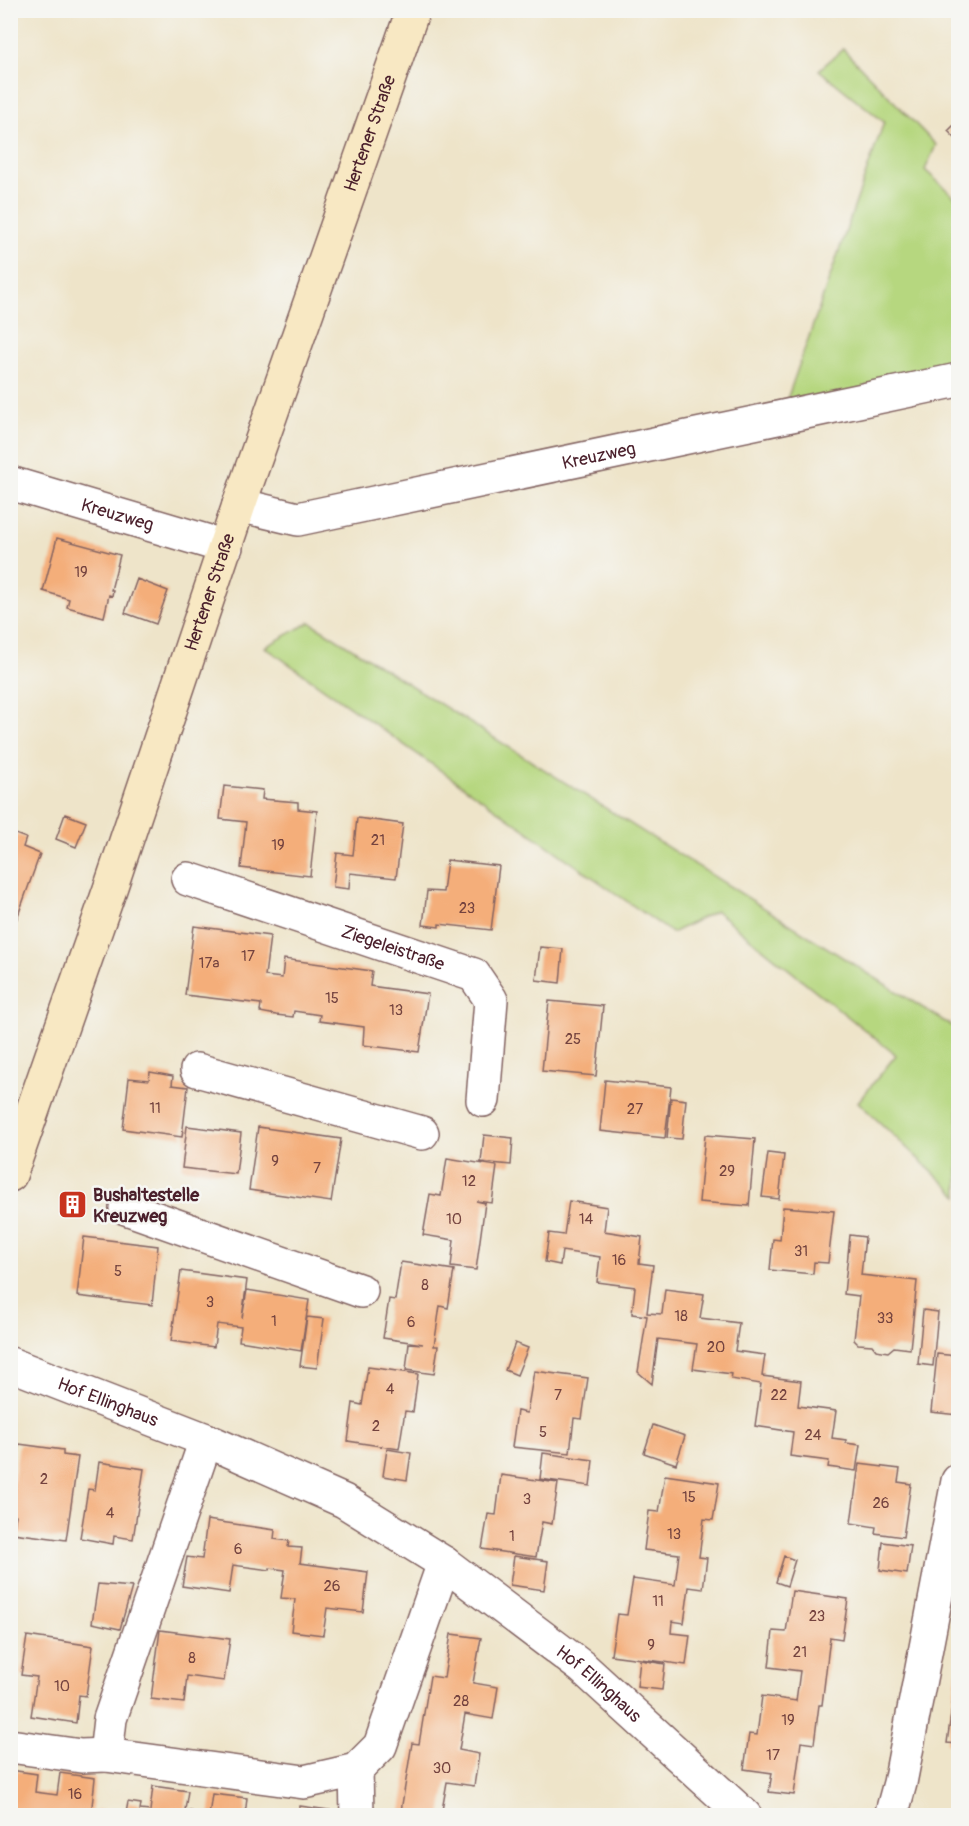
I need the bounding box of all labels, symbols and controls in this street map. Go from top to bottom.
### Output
street label: Hertener Straße [339,72,401,195]
street label: Kreuzweg [560,437,638,475]
street label: Kreuzweg [78,494,156,537]
street label: Hertener Straße [180,531,241,654]
house number: 19 [74,563,88,582]
house number: 21 [371,831,385,850]
house number: 19 [271,836,285,855]
house number: 23 [459,899,475,918]
street label: Ziegeleistraße [338,920,447,976]
house number: 17 [241,947,255,966]
house number: 17a [199,954,219,973]
house number: 15 [325,989,339,1008]
house number: 13 [389,1001,403,1020]
house number: 25 [565,1030,581,1049]
house number: 11 [149,1099,161,1118]
house number: 27 [627,1100,643,1119]
house number: 9 [271,1152,279,1171]
house number: 7 [313,1159,321,1178]
house number: 29 [719,1162,735,1181]
house number: 12 [462,1172,476,1191]
place label: Bushaltestelle Kreuzweg [93,1184,200,1228]
building icon: Bushaltestelle Kreuzweg [56,1189,88,1221]
house number: 10 [446,1210,462,1229]
house number: 14 [579,1210,594,1229]
house number: 31 [794,1242,808,1261]
house number: 16 [612,1251,626,1270]
house number: 5 [114,1262,122,1281]
house number: 8 [421,1276,429,1295]
house number: 3 [206,1293,214,1312]
house number: 18 [674,1307,688,1326]
house number: 33 [877,1309,893,1328]
house number: 1 [271,1312,277,1331]
house number: 6 [407,1313,415,1332]
house number: 20 [707,1338,725,1357]
street label: Hof Ellinghaus [54,1372,161,1432]
house number: 4 [386,1380,395,1399]
house number: 7 [554,1386,562,1405]
house number: 22 [771,1386,787,1405]
house number: 2 [372,1417,380,1436]
house number: 5 [539,1423,547,1442]
house number: 24 [804,1426,822,1445]
house number: 2 [40,1470,48,1489]
house number: 15 [682,1488,696,1507]
house number: 3 [523,1490,531,1509]
house number: 26 [872,1494,890,1513]
house number: 4 [106,1504,115,1523]
house number: 13 [667,1525,681,1544]
house number: 1 [509,1527,515,1546]
house number: 6 [234,1540,242,1559]
house number: 26 [323,1577,341,1596]
house number: 11 [652,1592,664,1611]
house number: 23 [809,1607,825,1626]
house number: 9 [647,1636,655,1655]
street label: Hof Ellinghaus [551,1640,646,1728]
house number: 21 [793,1643,807,1662]
house number: 8 [188,1649,196,1668]
house number: 10 [54,1677,70,1696]
house number: 28 [453,1692,469,1711]
house number: 19 [781,1711,795,1730]
house number: 17 [766,1746,780,1765]
house number: 30 [433,1759,451,1778]
house number: 16 [68,1785,82,1804]

